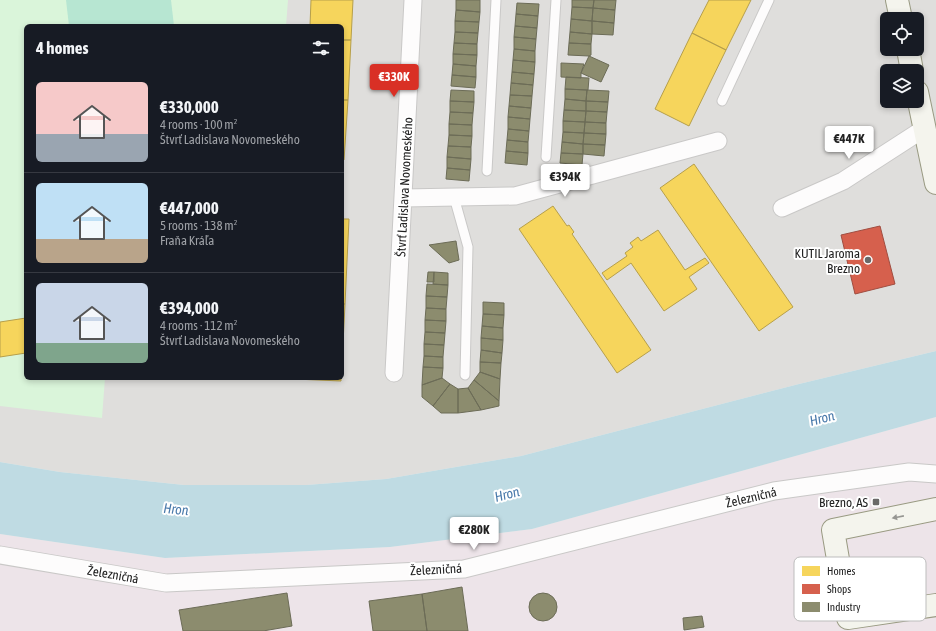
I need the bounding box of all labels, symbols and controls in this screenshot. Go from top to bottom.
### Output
map controls [880,12,924,108]
button: locate [880,12,924,56]
icon: filters [310,37,332,59]
text: 4 homes [36,38,89,58]
pin: €330K [366,64,422,98]
button: layers [880,64,924,108]
text: €330K [379,69,409,84]
text: €330,000 [160,97,219,117]
icon: home [68,98,116,146]
text: 4 rooms · 100 m² [160,117,237,132]
street label: Štvrť Ladislava Novomeského [393,117,416,257]
pin: €447K [821,126,877,160]
text: €447K [834,131,864,146]
text: Štvrť Ladislava Novomeského [160,132,300,147]
pin: €394K [537,164,593,198]
text: €394K [550,169,580,184]
text: €447,000 [160,198,219,218]
icon: home [68,199,116,247]
text: 5 rooms · 138 m² [160,218,237,233]
text: Fraňa Kráľa [160,233,214,248]
place label: KUTIL Jaroma Brezno [795,246,860,276]
marker: KUTIL Jaroma Brezno [863,255,873,265]
text: €394,000 [160,298,219,318]
icon: home [68,299,116,347]
text: 4 rooms · 112 m² [160,318,237,333]
text: Štvrť Ladislava Novomeského [160,333,300,348]
water label: Hron [808,407,836,429]
water label: Hron [493,483,521,505]
street label: Železničná [724,484,778,511]
place label: Brezno, AS [819,495,869,510]
marker: Brezno, AS [871,497,881,507]
water label: Hron [163,500,190,518]
one-way arrow [892,514,904,520]
pin: €280K [446,517,502,551]
text: €280K [459,522,489,537]
legend [794,557,926,621]
street label: Železničná [410,561,462,578]
street label: Železničná [86,563,140,586]
text: Homes [827,565,855,577]
text: Shops [827,583,851,595]
text: Industry [827,601,861,613]

